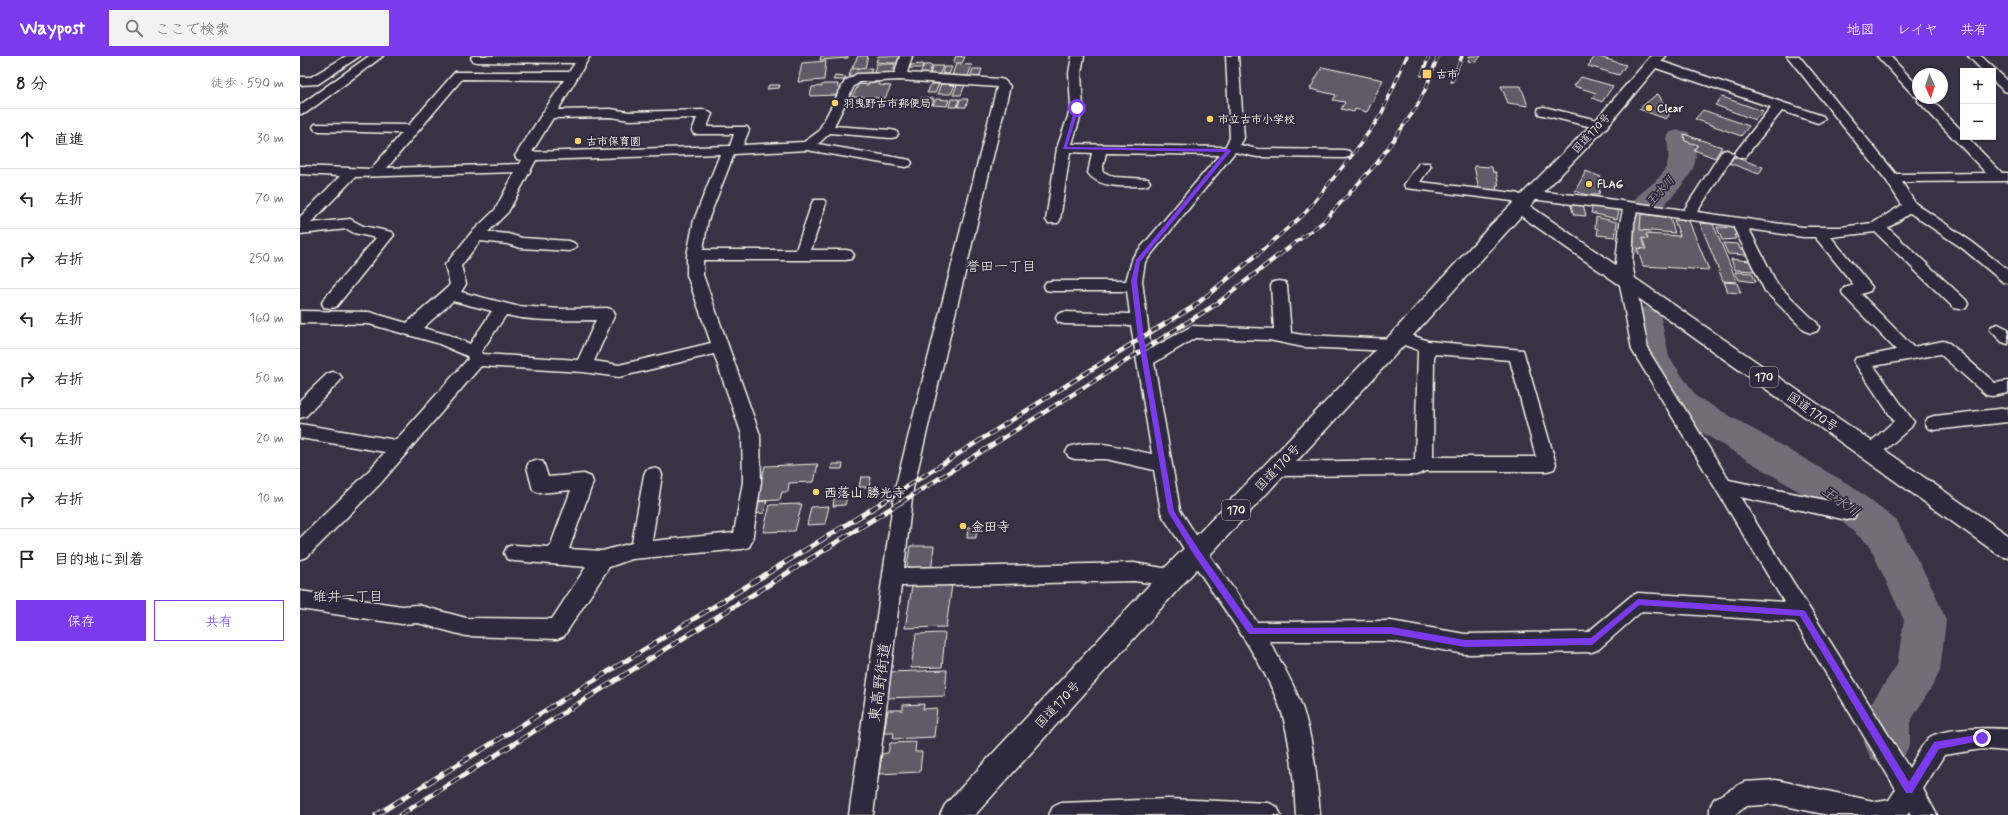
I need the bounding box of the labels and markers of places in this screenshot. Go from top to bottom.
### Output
marker: 古市 [1421,68,1433,80]
place label: 古市 [1436,68,1458,82]
place label: 羽曳野古市郵便局 [843,97,931,111]
marker: 羽曳野古市郵便局 [830,98,840,108]
place label: Clear [1657,102,1684,116]
marker: Clear [1644,103,1654,113]
place label: 市立古市小学校 [1218,113,1295,127]
marker: 市立古市小学校 [1205,114,1215,124]
place label: 古市保育園 [586,135,641,149]
marker: 古市保育園 [573,136,583,146]
place label: FLAG [1597,178,1624,192]
marker: FLAG [1584,179,1594,189]
place label: 西落山 勝光寺 [824,485,906,502]
marker: 西落山 勝光寺 [811,487,821,497]
place label: 金田寺 [971,519,1010,536]
marker: 金田寺 [958,521,968,531]

